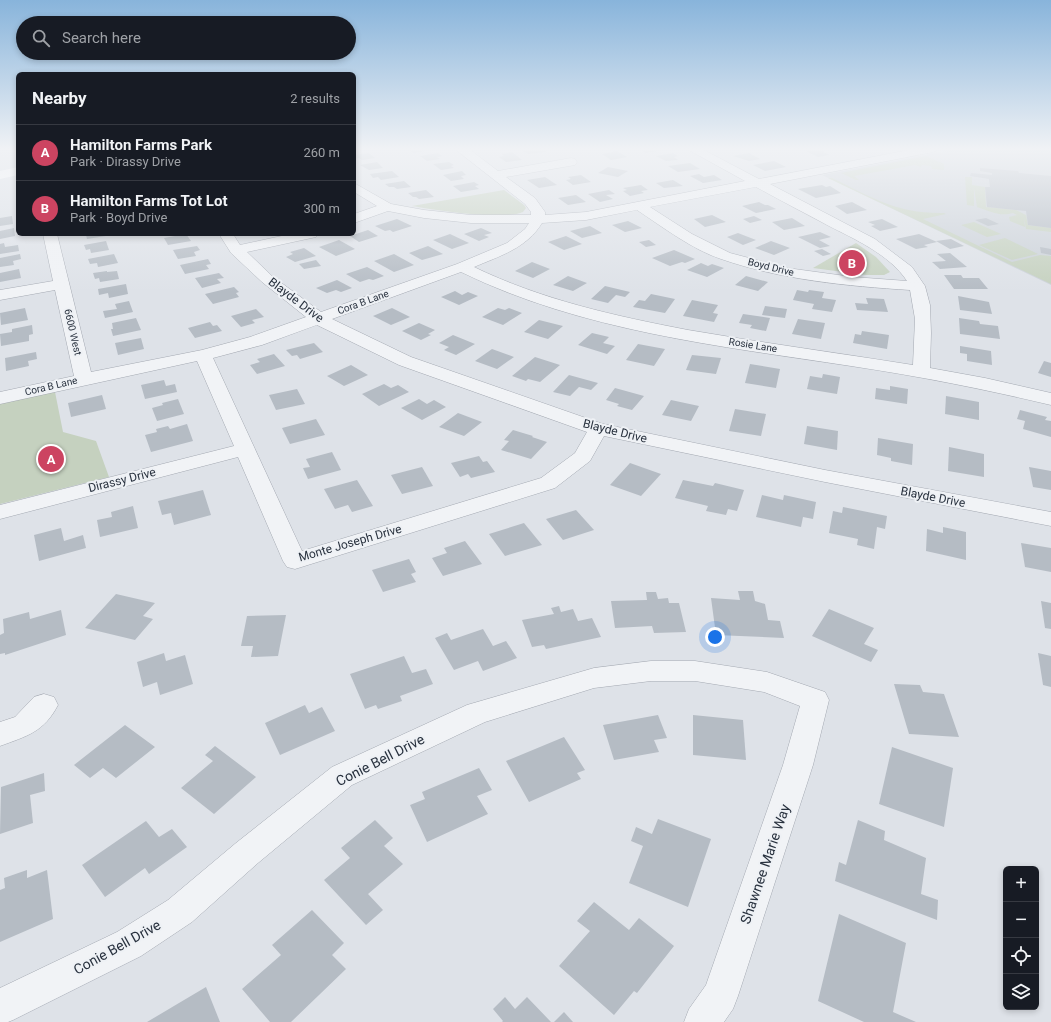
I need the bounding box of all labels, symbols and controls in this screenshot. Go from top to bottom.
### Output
search box [16,16,356,60]
icon: search [30,27,52,49]
text: Search here [62,29,141,47]
text: Nearby [32,88,87,108]
text: 2 results [290,91,340,106]
text: Hamilton Farms Park [70,136,212,154]
text: A [41,145,49,160]
text: 260 m [303,145,340,160]
text: Park · Dirassy Drive [70,154,181,169]
text: Hamilton Farms Tot Lot [70,192,228,210]
text: B [41,201,49,216]
text: 300 m [303,201,340,216]
text: Park · Boyd Drive [70,210,167,225]
pin: B [839,248,865,278]
street label: Boyd Drive [747,256,795,278]
street label: Blayde Drive [266,275,326,325]
street label: Cora B Lane [336,288,390,316]
street label: 6600 West [62,308,84,356]
street label: Rosie Lane [728,336,778,354]
street label: Cora B Lane [24,375,78,397]
street label: Blayde Drive [582,416,648,446]
pin: A [38,444,64,474]
street label: Dirassy Drive [87,465,157,495]
street label: Blayde Drive [900,484,966,510]
street label: Monte Joseph Drive [297,522,403,564]
your location [705,627,725,647]
street label: Conie Bell Drive [333,731,427,789]
street label: Shawnee Marie Way [737,802,793,926]
map controls [1003,866,1039,1010]
button: + [1003,866,1039,902]
button: − [1003,902,1039,938]
street label: Conie Bell Drive [71,916,163,978]
button: locate [1003,938,1039,974]
button: layers [1003,974,1039,1010]

